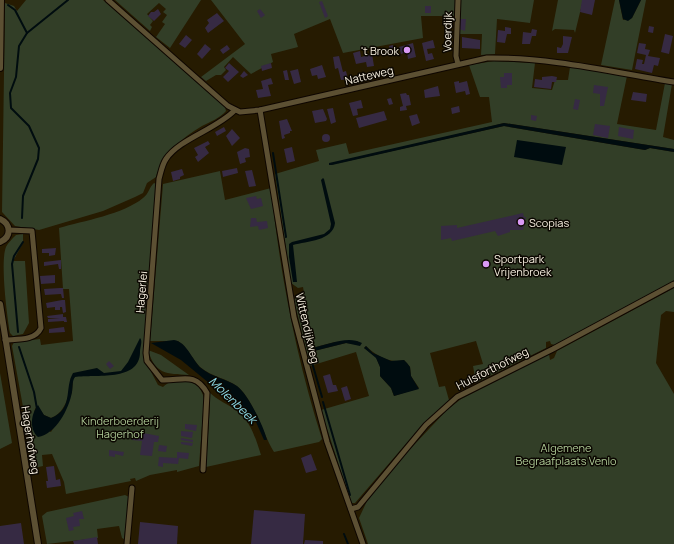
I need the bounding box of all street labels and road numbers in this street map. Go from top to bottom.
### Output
street label: Voerdijk [439,11,455,52]
street label: Natteweg [343,62,395,88]
street label: Hagerlei [132,270,150,314]
street label: Wittendijkweg [293,291,323,365]
street label: Hulsforthofweg [453,343,531,393]
street label: Hagerhofweg [18,405,44,475]

